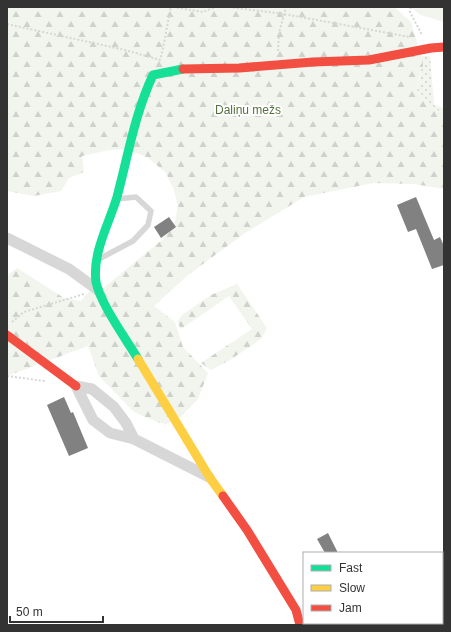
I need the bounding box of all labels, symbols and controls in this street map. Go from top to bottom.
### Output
park label: Daliņu mežs [215,103,281,117]
legend [303,552,443,624]
text: Fast [339,561,363,575]
text: Slow [339,581,365,595]
scale bar [10,598,103,624]
text: Jam [339,601,362,615]
text: 50 m [16,605,43,619]

